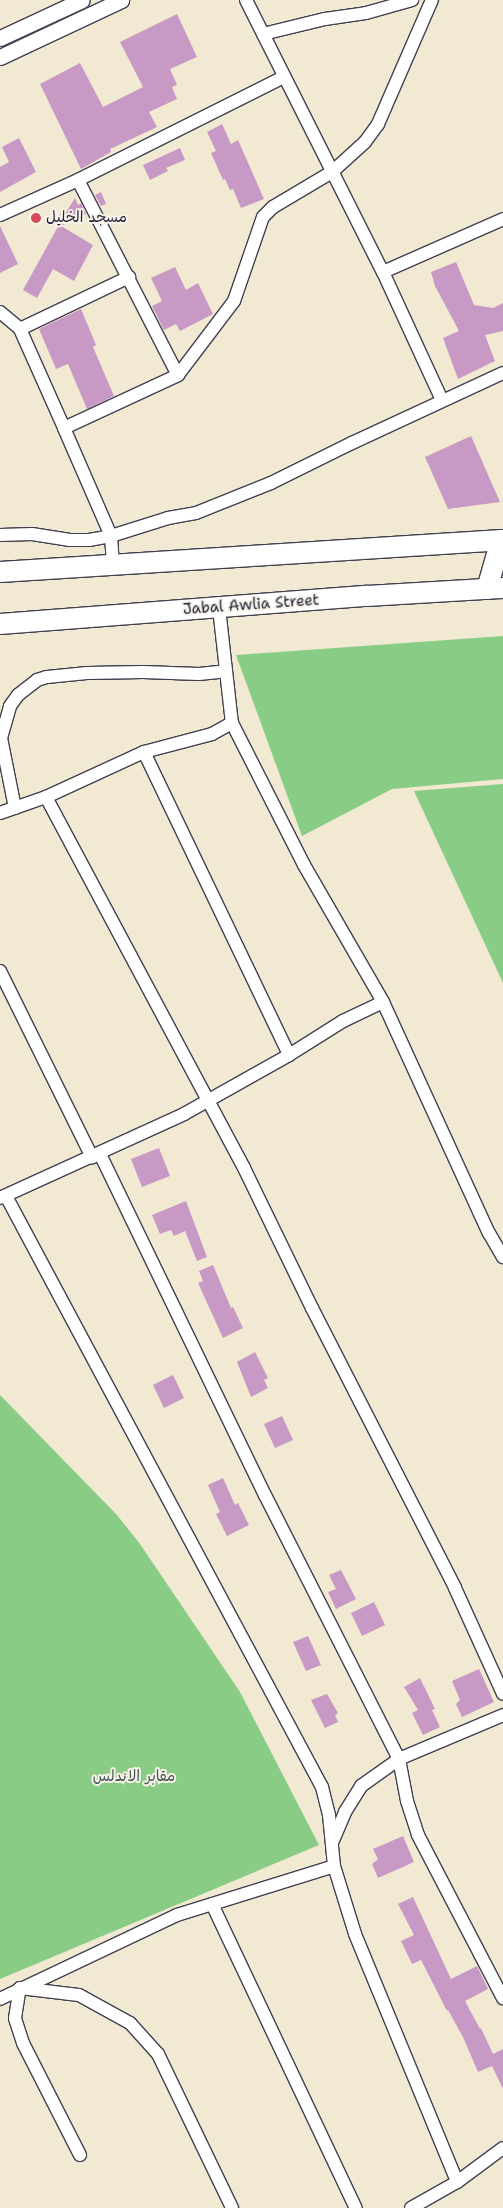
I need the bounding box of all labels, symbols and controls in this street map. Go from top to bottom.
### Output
place label: مسجد الخليل [46,209,127,227]
marker: مسجد الخليل [30,212,42,224]
street label: Jabal Awlia Street [182,591,320,619]
park label: مقابر الاندلس [93,1768,175,1786]

